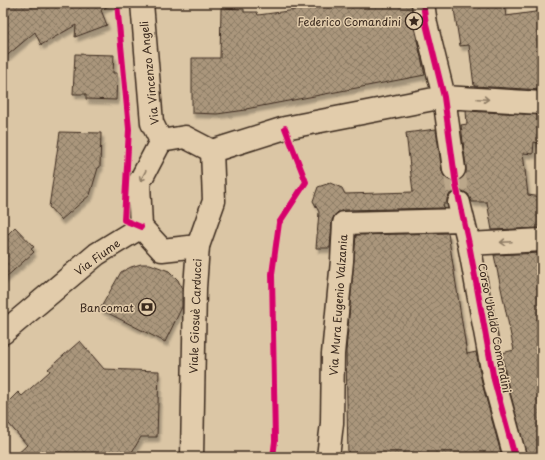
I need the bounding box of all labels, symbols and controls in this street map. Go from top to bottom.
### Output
place icon: Federico Comandini [404,11,424,31]
place label: Federico Comandini [298,13,401,30]
street label: Via Vincenzo Angeli [135,20,163,126]
one-way arrow [476,96,489,103]
one-way arrow [139,170,146,182]
street label: Via Mura Eugenio Valzania [325,233,351,376]
street label: Via Fiume [71,235,123,279]
one-way arrow [500,238,513,246]
street label: Viale Giosuè Carducci [184,258,206,374]
street label: Corso Ubaldo Comandini [474,262,516,394]
bank icon: Bancomat [137,297,157,317]
place label: Bancomat [79,299,134,316]

